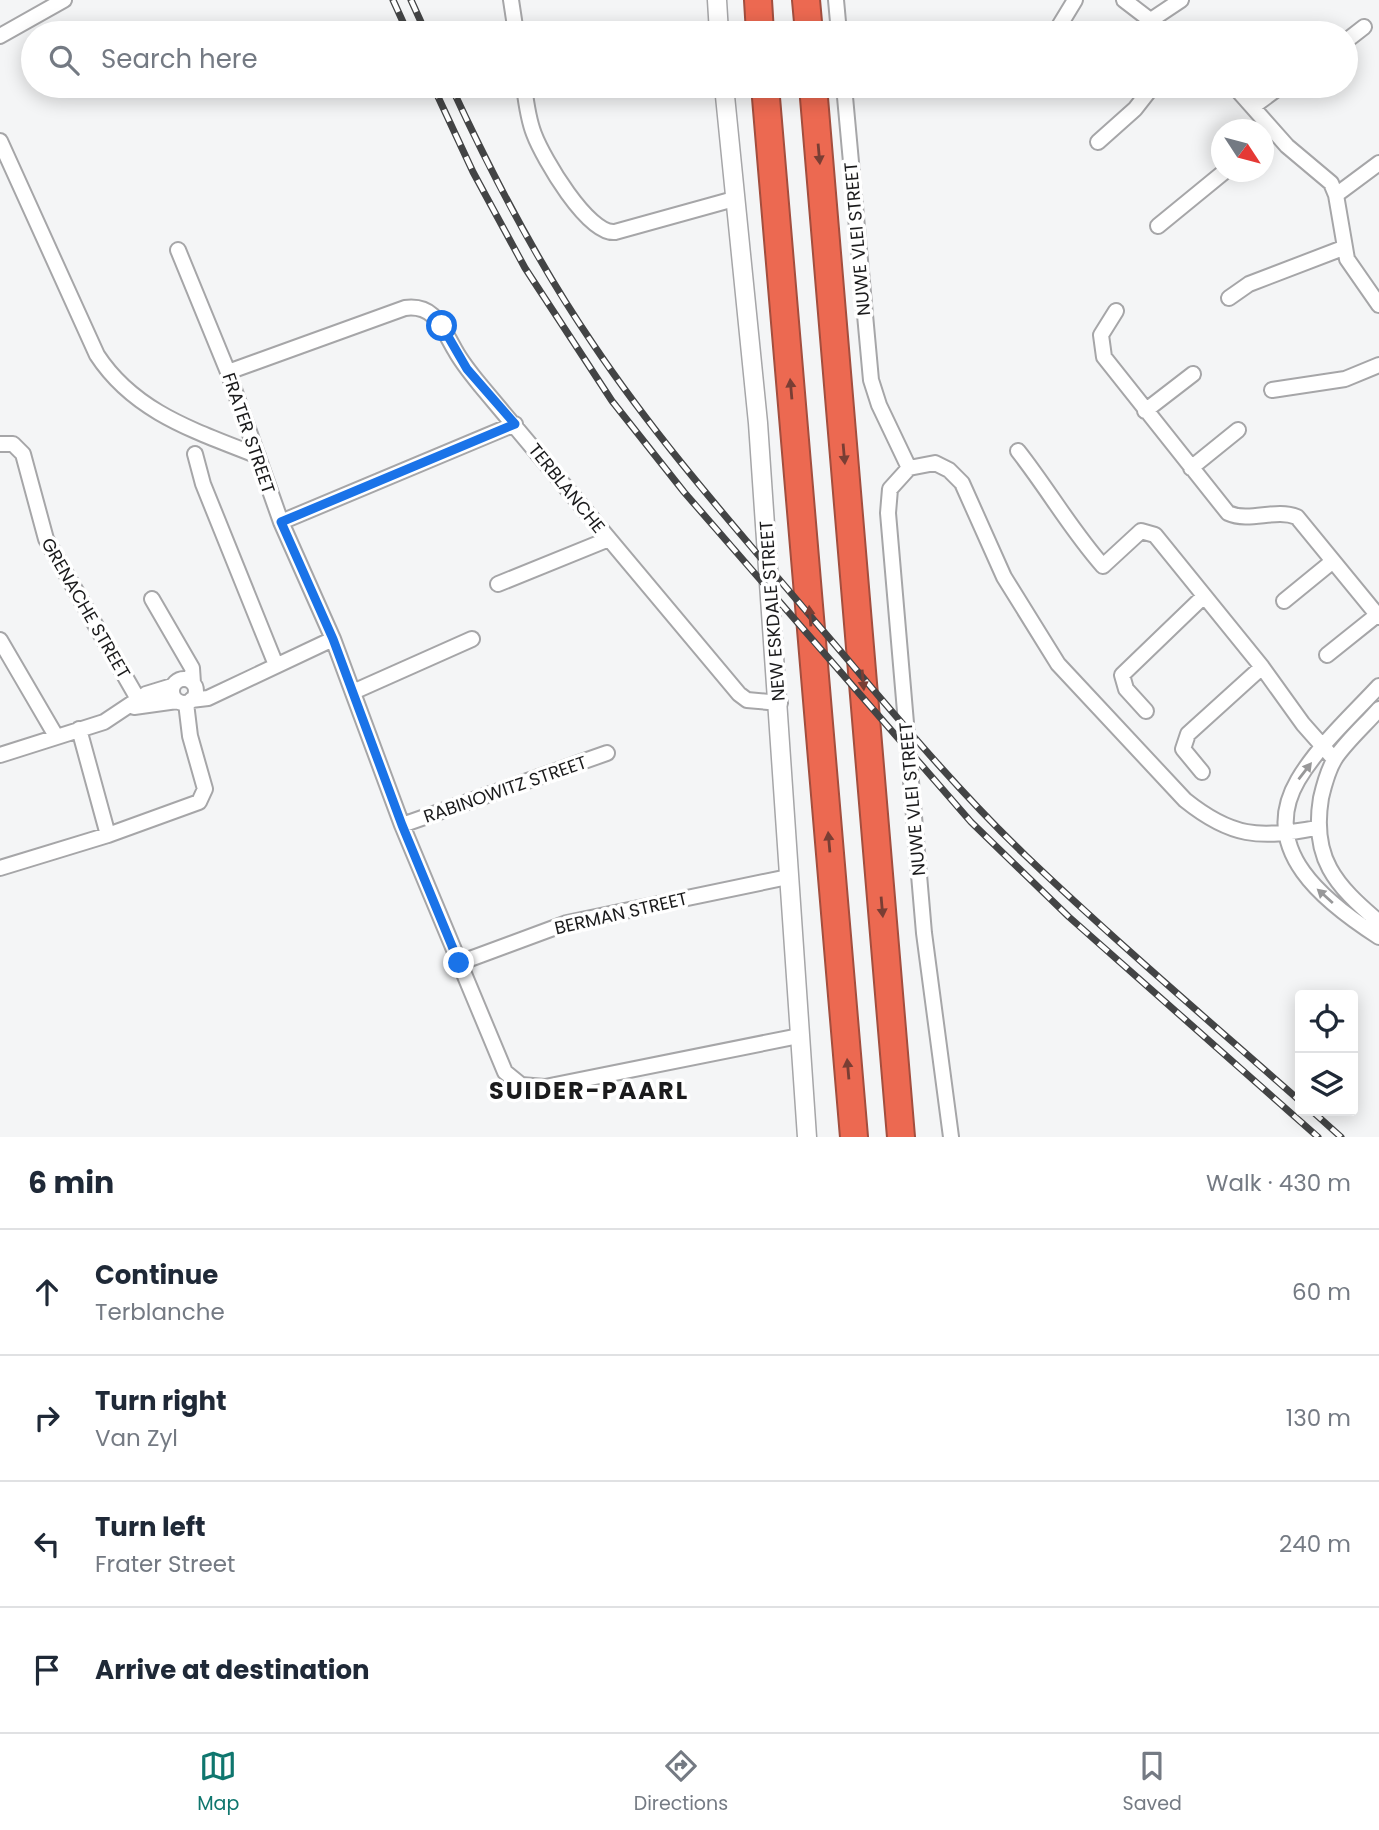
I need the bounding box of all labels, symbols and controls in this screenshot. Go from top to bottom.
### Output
search box [21,21,1358,98]
icon: search [45,41,83,79]
text: Search here [101,41,258,77]
north arrow [1211,119,1274,182]
one-way arrow [814,143,825,165]
street label: NUWE VLEI STREET [838,161,876,317]
route start [426,310,457,341]
street label: FRATER STREET [217,369,281,497]
one-way arrow [785,378,796,400]
street label: TERBLANCHE [523,438,611,538]
one-way arrow [839,443,850,465]
street label: NEW ESKDALE STREET [753,520,791,702]
street label: GRENACHE STREET [35,533,137,683]
one-way arrow [804,604,815,626]
one-way arrow [858,670,869,692]
street label: NUWE VLEI STREET [893,721,931,877]
street label: RABINOWITZ STREET [420,749,590,829]
one-way arrow [1298,762,1313,780]
one-way arrow [823,831,834,853]
street label: BERMAN STREET [552,885,690,940]
one-way arrow [1316,888,1334,904]
one-way arrow [877,896,888,918]
route end [443,947,474,978]
map controls [1295,990,1358,1116]
button: locate [1295,990,1358,1053]
button: layers [1295,1053,1358,1116]
one-way arrow [842,1058,853,1080]
district label: SUIDER-PAARL [489,1074,689,1107]
text: 6 min [28,1161,114,1204]
text: Walk · 430 m [1206,1167,1351,1199]
text: Continue [95,1257,218,1293]
icon: ahead [28,1273,66,1311]
text: 60 m [1292,1276,1351,1308]
text: Terblanche [95,1296,225,1328]
text: Turn right [95,1383,227,1419]
icon: right [28,1399,66,1437]
text: 130 m [1286,1402,1351,1434]
text: Van Zyl [95,1422,178,1454]
text: Turn left [95,1509,206,1545]
icon: left [28,1525,66,1563]
text: 240 m [1279,1528,1351,1560]
text: Frater Street [95,1548,235,1580]
icon: arrive [28,1651,66,1689]
text: Arrive at destination [95,1652,370,1688]
tab: Map [197,1747,239,1818]
tab: Directions [634,1747,728,1818]
tab: Saved [1123,1747,1182,1818]

